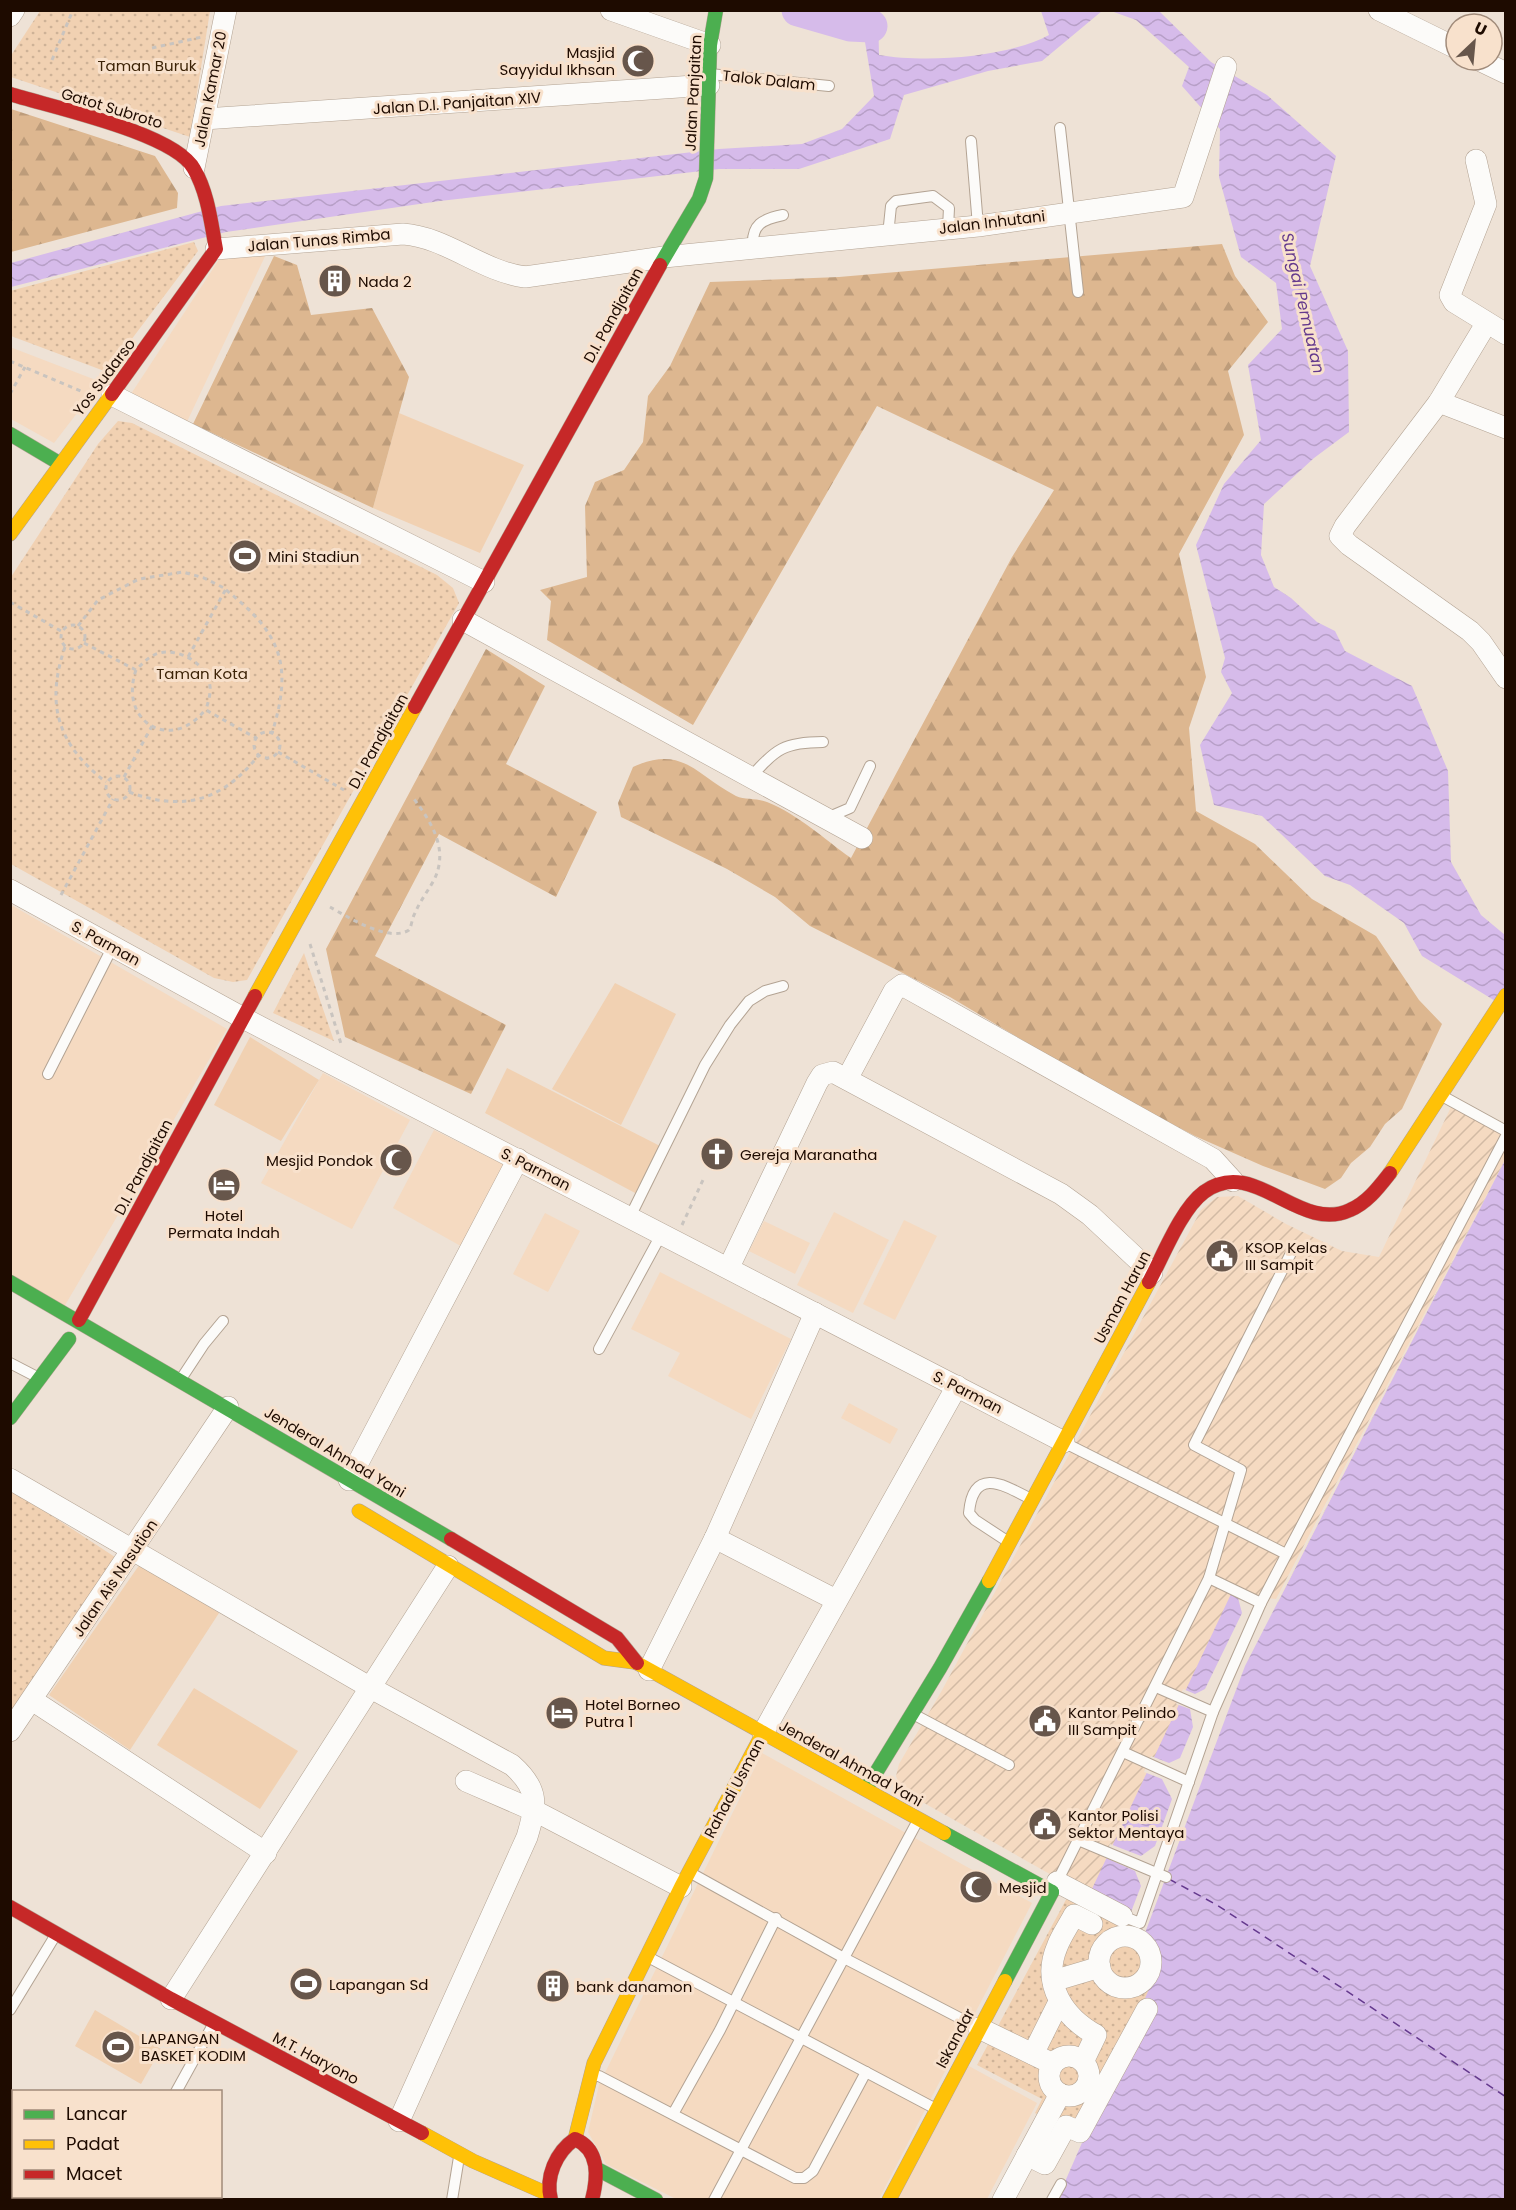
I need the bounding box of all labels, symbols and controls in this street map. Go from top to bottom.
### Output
north arrow [1444,12,1504,72]
text: U [1470,16,1490,42]
street label: Jalan Kamar 20 [188,29,232,149]
street label: Jalan Panjaitan [679,34,707,152]
place label: Masjid Sayyidul Ikhsan [499,42,615,80]
mosque icon: Masjid Sayyidul Ikhsan [620,43,656,79]
park label: Taman Buruk [97,55,197,76]
street label: Talok Dalam [722,65,816,95]
street label: Gatot Subroto [59,83,165,133]
street label: Jalan D.I. Panjaitan XIV [372,87,542,119]
street label: Jalan Inhutani [938,205,1046,239]
street label: Jalan Tunas Rimba [247,223,391,257]
water label: Sungai Pemuatan [1276,230,1330,376]
building icon: Nada 2 [317,263,353,299]
street label: D.I. Pandjaitan [578,264,648,366]
place label: Nada 2 [358,271,412,292]
street label: Yos Sudarso [68,334,140,420]
sports icon: Mini Stadiun [227,538,263,574]
place label: Mini Stadiun [268,546,359,567]
park label: Taman Kota [156,663,248,684]
street label: D.I. Pandjaitan [343,690,413,792]
street label: S. Parman [68,915,144,971]
street label: D.I. Pandjaitan [109,1115,177,1219]
church icon: Gereja Maranatha [699,1136,735,1172]
mosque icon: Mesjid Pondok [378,1142,414,1178]
street label: S. Parman [498,1142,574,1196]
place label: Gereja Maranatha [740,1144,877,1165]
place label: Mesjid Pondok [266,1150,373,1171]
hotel icon: Hotel Permata Indah [206,1167,242,1203]
place label: Hotel Permata Indah [168,1205,280,1243]
place label: KSOP Kelas III Sampit [1245,1237,1327,1275]
public building icon: KSOP Kelas III Sampit [1204,1238,1240,1274]
street label: Usman Harun [1089,1247,1155,1347]
street label: S. Parman [930,1365,1006,1419]
street label: Jenderal Ahmad Yani [260,1401,410,1503]
street label: Jalan Ais Nasution [68,1515,162,1641]
place label: Hotel Borneo Putra 1 [585,1694,680,1732]
hotel icon: Hotel Borneo Putra 1 [544,1695,580,1731]
place label: Kantor Pelindo III Sampit [1068,1702,1176,1740]
public building icon: Kantor Pelindo III Sampit [1027,1703,1063,1739]
street label: Jenderal Ahmad Yani [775,1715,927,1811]
street label: Rahadi Usman [699,1735,769,1841]
place label: Kantor Polisi Sektor Mentaya [1068,1805,1185,1843]
public building icon: Kantor Polisi Sektor Mentaya [1027,1806,1063,1842]
mosque icon: Mesjid [958,1869,994,1905]
place label: Mesjid [999,1877,1047,1898]
sports icon: Lapangan Sd [288,1966,324,2002]
building icon: bank danamon [535,1968,571,2004]
place label: Lapangan Sd [329,1974,428,1995]
place label: bank danamon [576,1976,692,1997]
street label: Iskandar [931,2004,980,2072]
street label: M.T. Haryono [269,2026,363,2090]
place label: LAPANGAN BASKET KODIM [141,2028,246,2066]
sports icon: LAPANGAN BASKET KODIM [100,2029,136,2065]
legend [12,2090,222,2198]
text: Lancar [66,2101,128,2126]
text: Padat [66,2131,119,2156]
text: Macet [66,2161,122,2186]

